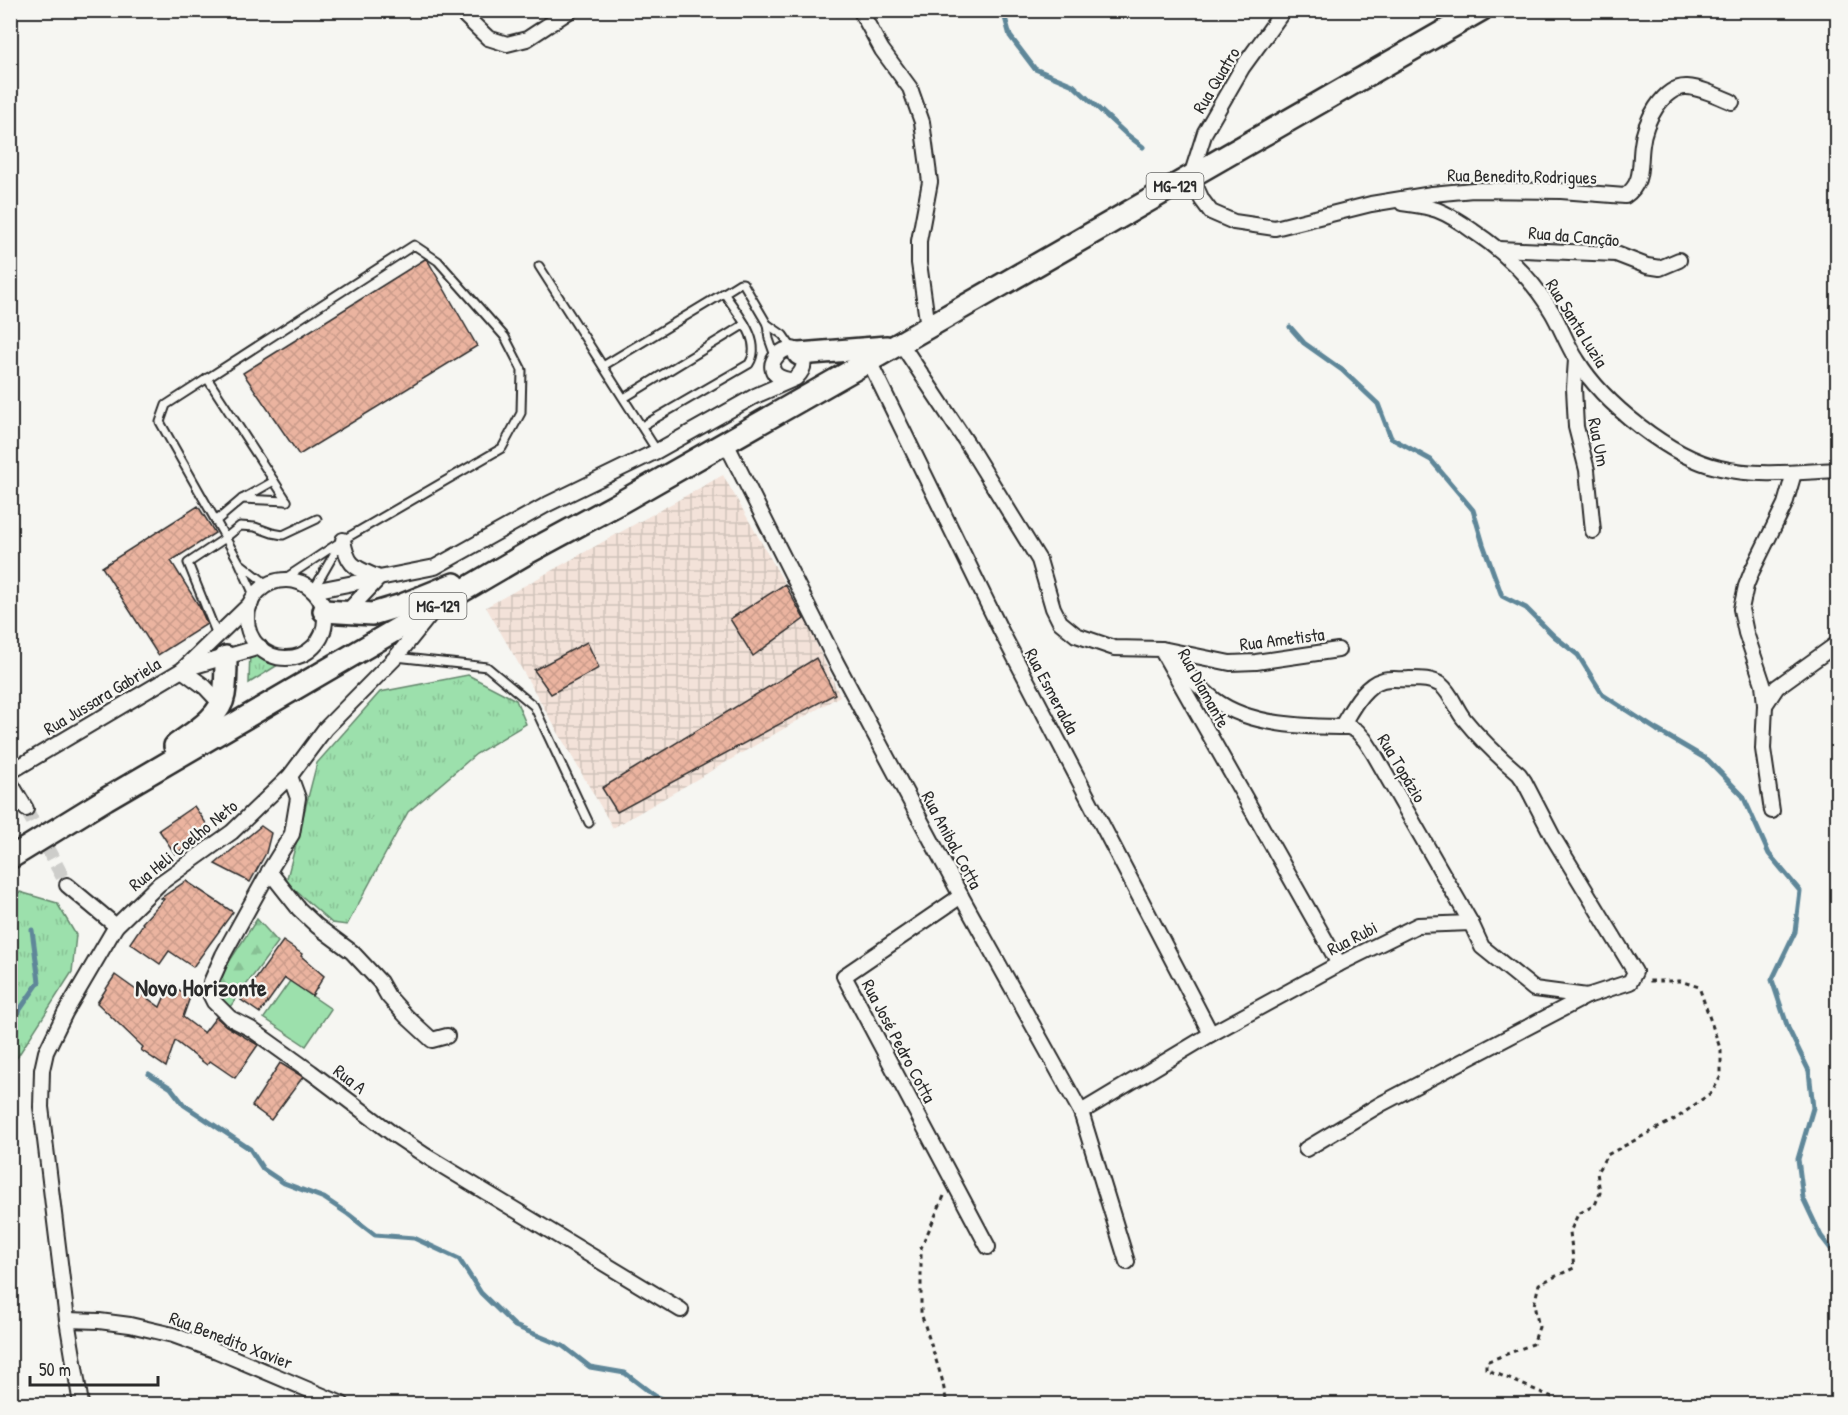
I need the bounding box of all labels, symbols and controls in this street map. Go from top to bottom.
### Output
street label: Rua Quatro [1186,42,1246,118]
street label: Rua Benedito Rodrigues [1447,162,1597,190]
road number: MG-129 [1146,173,1204,199]
street label: Rua da Canção [1528,220,1620,252]
street label: Rua Santa Luzia [1540,274,1614,372]
street label: Rua Um [1582,416,1616,468]
road number: MG-129 [410,593,466,619]
street label: Rua Ametista [1238,621,1326,657]
street label: Rua Esmeralda [1019,644,1085,738]
street label: Rua Diamante [1172,644,1236,732]
street label: Rua Jussara Gabriela [39,651,165,741]
street label: Rua Topázio [1372,729,1432,807]
street label: Rua Anibal Cotta [916,787,988,893]
street label: Rua Heli Coelho Neto [123,793,243,897]
street label: Rua Rubi [1323,915,1381,961]
district label: Novo Horizonte [135,971,267,1003]
street label: Rua José Pedro Cotta [856,975,942,1107]
street label: Rua A [328,1058,372,1100]
street label: Rua Benedito Xavier [166,1305,296,1375]
scale bar [30,1349,158,1387]
text: 50 m [39,1357,71,1382]

